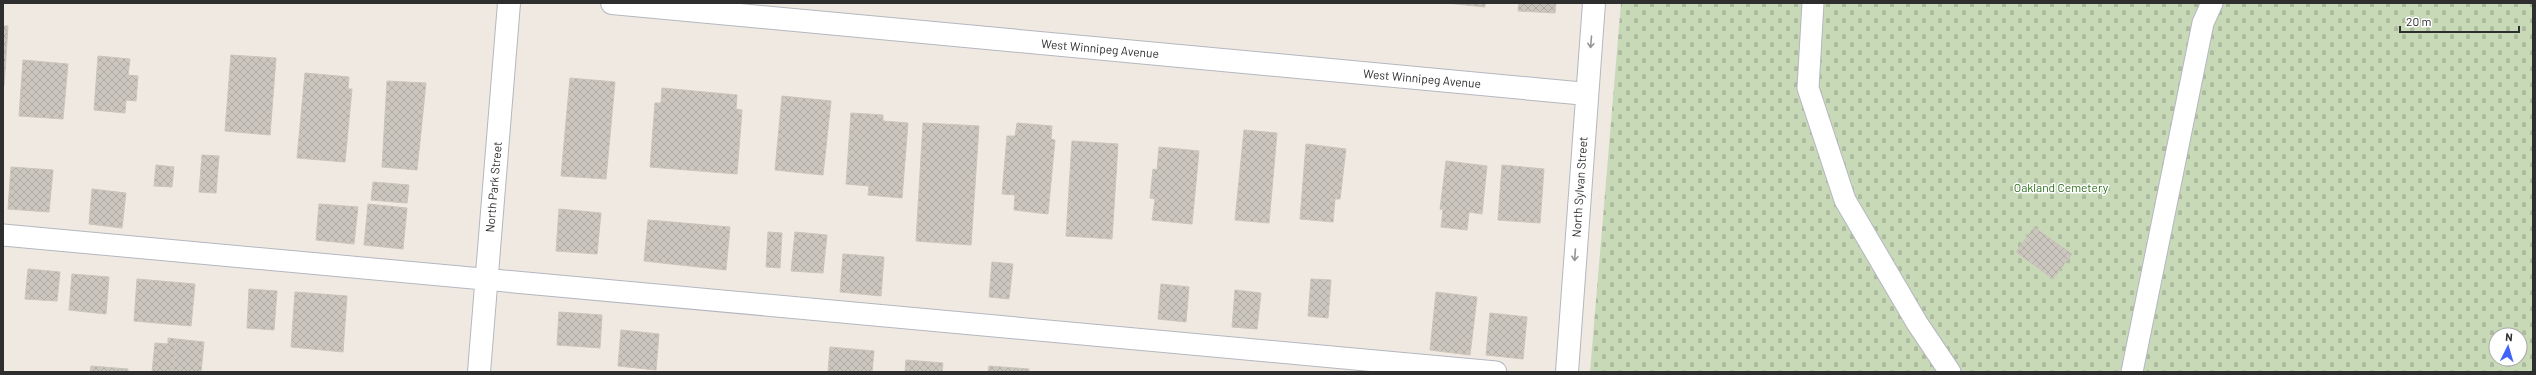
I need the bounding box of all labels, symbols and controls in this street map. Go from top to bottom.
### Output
scale bar [2400,8,2519,34]
text: 20 m [2406,14,2432,28]
one-way arrow [1588,35,1595,48]
street label: West Winnipeg Avenue [1041,36,1160,60]
street label: West Winnipeg Avenue [1363,66,1482,90]
street label: North Sylvan Street [1568,136,1590,238]
street label: North Park Street [482,141,504,233]
park label: Oakland Cemetery [2014,180,2109,194]
one-way arrow [1572,248,1579,261]
north arrow [2488,327,2528,367]
text: N [2505,330,2513,343]

